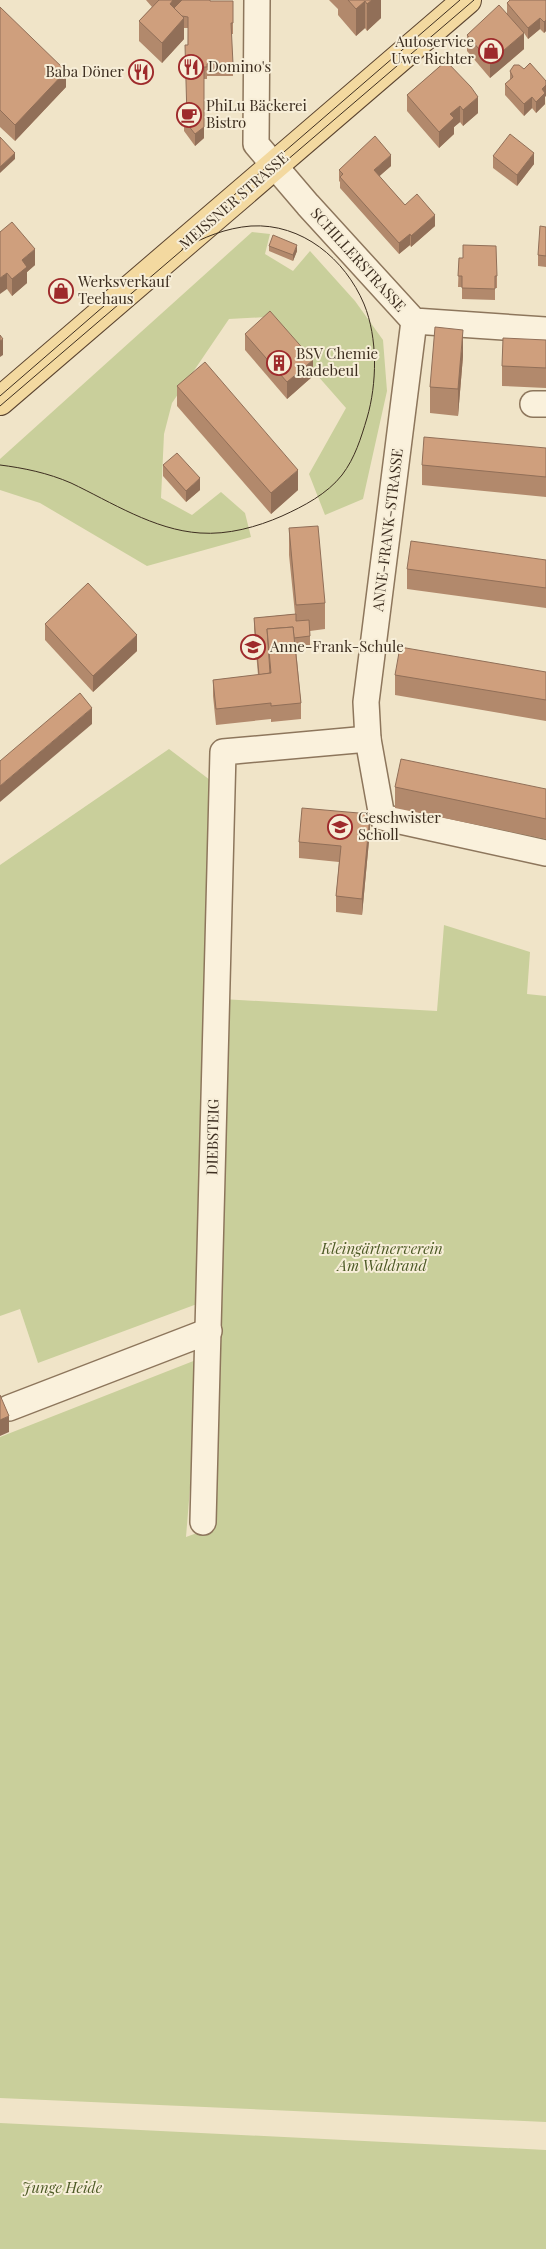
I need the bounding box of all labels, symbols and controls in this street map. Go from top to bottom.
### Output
place label: Autoservice Uwe Richter [391,31,474,68]
shop icon: Autoservice Uwe Richter [478,38,504,64]
restaurant icon: Domino's [178,54,204,80]
place label: Domino's [208,56,271,76]
restaurant icon: Baba Döner [128,59,154,85]
place label: Baba Döner [45,61,124,81]
place label: PhiLu Bäckerei Bistro [206,95,308,132]
cafe icon: PhiLu Bäckerei Bistro [176,102,202,128]
street label: MEISSNER STRASSE [175,147,292,253]
street label: SCHILLERSTRASSE [307,203,411,316]
place label: Werksverkauf Teehaus [77,271,171,308]
shop icon: Werksverkauf Teehaus [48,278,74,304]
place label: BSV Chemie Radebeul [296,343,378,380]
building icon: BSV Chemie Radebeul [266,350,292,376]
street label: ANNE-FRANK-STRASSE [367,447,407,614]
school or university icon: Anne-Frank-Schule [240,634,266,660]
place label: Anne-Frank-Schule [269,636,404,656]
place label: Geschwister Scholl [358,807,441,844]
school or university icon: Geschwister Scholl [327,814,353,840]
street label: DIEBSTEIG [201,1098,223,1175]
park label: Kleingärtnerverein Am Waldrand [320,1238,443,1275]
park label: Junge Heide [22,2177,103,2197]

